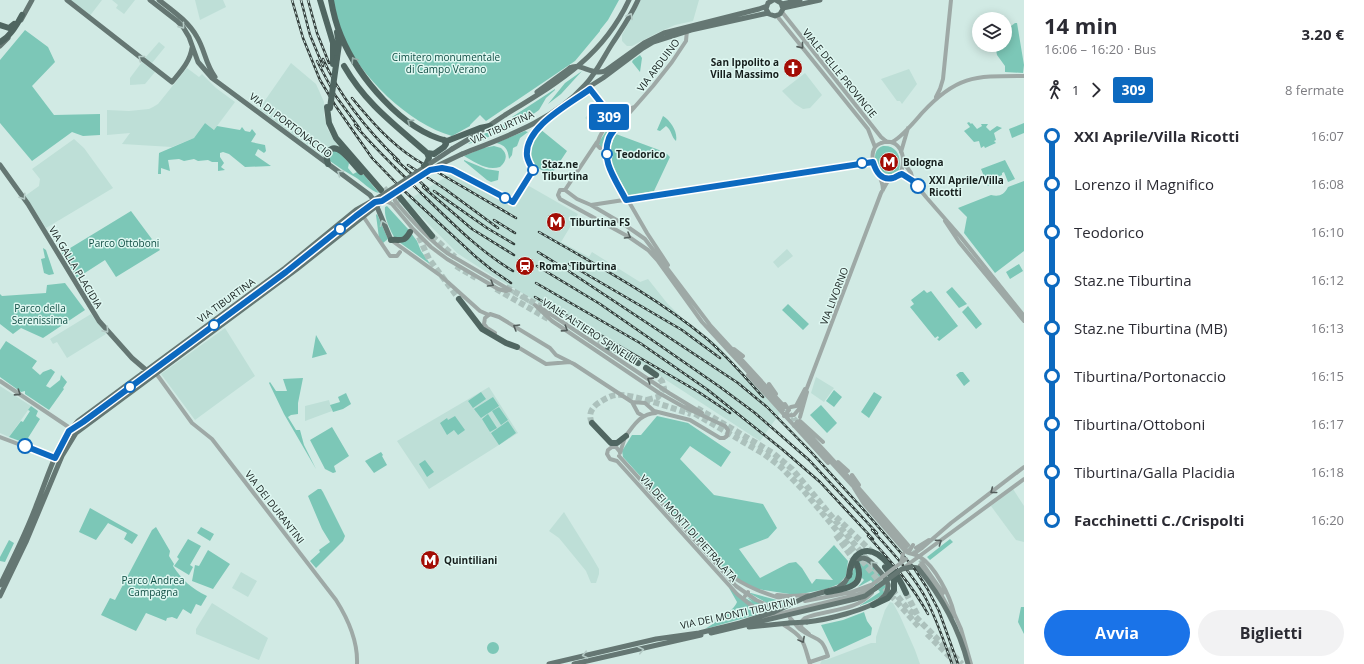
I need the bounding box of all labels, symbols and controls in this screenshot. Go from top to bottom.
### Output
text: 14 min [1044,10,1118,40]
map controls [972,12,1012,52]
button: layers [972,12,1012,52]
one-way arrow [625,13,632,20]
one-way arrow [177,22,184,29]
text: 3.20 € [1302,24,1344,44]
street label: VIALE DELLE PROVINCIE [800,26,880,120]
street label: VIA ARDUINO [634,36,683,94]
text: 16:06 – 16:20 · Bus [1044,40,1156,58]
one-way arrow [797,42,804,49]
park label: Cimitero monumentale di Campo Verano [392,50,501,76]
place label: San Ippolito a Villa Massimo [710,55,779,81]
one-way arrow [139,56,146,63]
one-way arrow [351,57,359,64]
church icon: San Ippolito a Villa Massimo [782,57,804,79]
icon: walk [1044,79,1066,101]
icon: forward [1085,79,1107,101]
text: 309 [1121,80,1145,99]
text: 1 [1072,81,1079,99]
text: 8 fermate [1285,81,1344,99]
street label: VIA DI PORTONACCIO [247,89,336,161]
line badge: 309 [586,104,632,130]
street label: VIA TIBURTINA [468,106,537,147]
text: 309 [597,107,621,126]
one-way arrow [407,120,414,127]
text: XXI Aprile/Villa Ricotti [1074,126,1239,146]
text: 16:07 [1311,127,1344,145]
place label: Teodorico [616,147,665,161]
marker: Teodorico [601,148,613,160]
metro station icon: Bologna [878,151,900,173]
place label: Bologna [903,155,943,169]
place label: Staz.ne Tiburtina [542,157,588,183]
unlabelled marker [856,157,868,169]
marker: Staz.ne Tiburtina [527,164,539,176]
one-way arrow [337,171,344,178]
place label: XXI Aprile/Villa Ricotti [929,173,1004,199]
text: Lorenzo il Magnifico [1074,174,1214,194]
text: 16:08 [1311,175,1344,193]
marker: XXI Aprile/Villa Ricotti [910,178,926,194]
unlabelled marker [499,192,511,204]
one-way arrow [18,193,26,200]
metro station icon: Tiburtina FS [545,211,567,233]
place label: Tiburtina FS [570,215,630,229]
one-way arrow [380,219,388,226]
text: Teodorico [1074,222,1144,242]
street label: VIA GALLA PLACIDIA [46,223,106,311]
unlabelled marker [334,223,346,235]
text: 16:10 [1311,223,1344,241]
one-way arrow [624,232,631,239]
park label: Parco Ottoboni [89,236,159,250]
station icon: Roma Tiburtina [514,255,536,277]
place label: Roma Tiburtina [539,259,617,273]
street label: VIA LIVORNO [817,265,852,327]
text: Staz.ne Tiburtina [1074,270,1192,290]
text: 16:12 [1311,271,1344,289]
street label: VIA TIBURTINA [194,274,258,326]
one-way arrow [486,280,494,287]
street label: VIALE ALTIERO SPINELLI [540,295,640,367]
park label: Parco della Serenissima [12,301,68,327]
text: Staz.ne Tiburtina (MB) [1074,318,1228,338]
unlabelled marker [208,319,220,331]
text: 16:13 [1311,319,1344,337]
one-way arrow [101,325,108,332]
one-way arrow [513,325,520,332]
one-way arrow [561,325,568,332]
text: Tiburtina/Portonaccio [1074,366,1226,386]
text: 16:15 [1311,367,1344,385]
one-way arrow [647,378,654,385]
unlabelled marker [124,381,136,393]
one-way arrow [14,388,21,396]
text: Tiburtina/Ottoboni [1074,414,1205,434]
text: 16:17 [1311,415,1344,433]
unlabelled marker [17,438,33,454]
text: Tiburtina/Galla Placidia [1074,462,1235,482]
text: 16:18 [1311,463,1344,481]
street label: VIA DEI DURANTINI [242,468,308,546]
street label: VIA DEI MONTI DI PIETRALATA [637,471,741,585]
one-way arrow [991,486,998,493]
text: Facchinetti C./Crispolti [1074,510,1244,530]
text: 16:20 [1311,511,1344,529]
one-way arrow [935,539,942,547]
metro station icon: Quintiliani [419,549,441,571]
place label: Quintiliani [444,553,497,567]
one-way arrow [870,561,878,569]
park label: Parco Andrea Campagna [122,573,184,599]
street label: VIA DEI MONTI TIBURTINI [679,594,797,632]
button: Avvia [1044,610,1190,656]
button: Biglietti [1198,610,1344,656]
one-way arrow [797,636,804,643]
one-way arrow [638,646,644,654]
one-way arrow [582,651,588,659]

